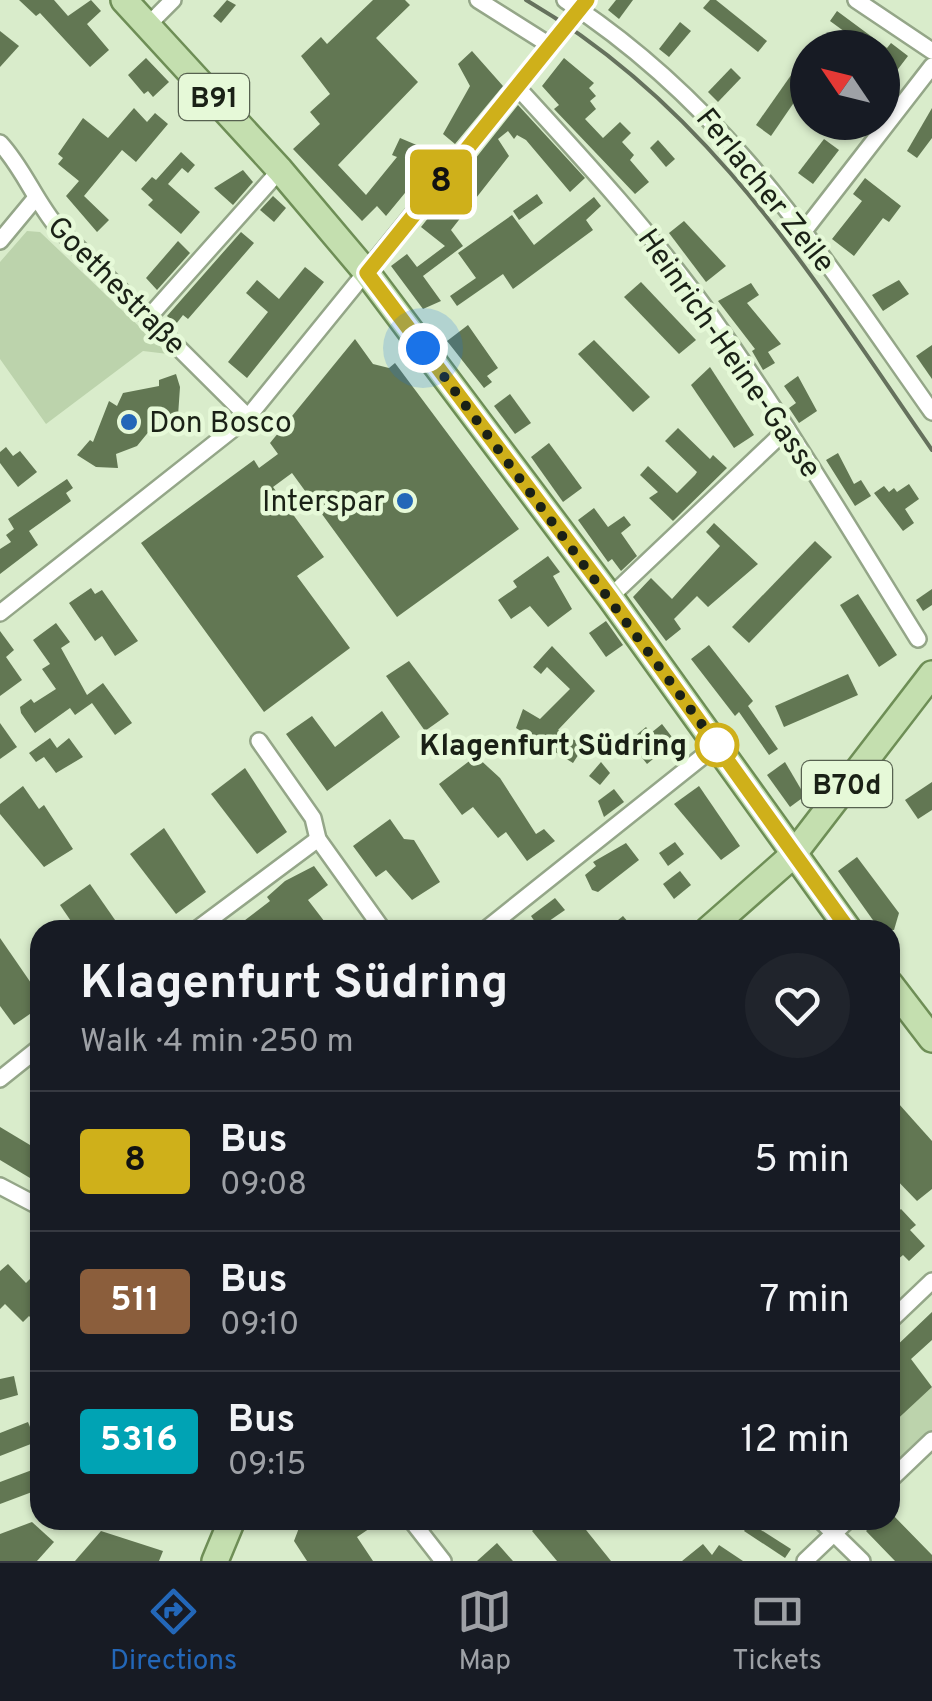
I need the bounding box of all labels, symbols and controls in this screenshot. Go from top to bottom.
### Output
north arrow [790,30,900,140]
map controls [790,30,900,140]
road number: B91 [179,74,249,120]
street label: Ferlacher Zeile [687,102,842,281]
line badge: 8 [408,150,474,214]
text: 8 [430,160,452,204]
street label: Goethestraße [38,210,192,364]
street label: Heinrich-Heine-Gasse [628,223,828,486]
your location [398,323,448,373]
place label: Don Bosco [149,406,292,443]
marker: Don Bosco [118,411,140,433]
place label: Interspar [262,485,385,522]
marker: Interspar [394,490,416,512]
marker: Klagenfurt Südring [696,724,738,766]
place label: Klagenfurt Südring [419,729,687,766]
road number: B70d [802,761,892,807]
button: heart [745,953,850,1058]
text: Klagenfurt Südring [80,955,509,1015]
text: Walk · 4 min · 250 m [80,1023,354,1063]
text: Bus [220,1117,287,1166]
text: 5 min [754,1137,850,1186]
text: 8 [124,1139,146,1183]
text: 09:08 [220,1166,307,1206]
text: Bus [220,1257,287,1306]
text: 7 min [760,1277,850,1326]
text: 511 [110,1279,160,1323]
text: 09:10 [220,1306,299,1346]
text: Bus [228,1397,295,1446]
text: 12 min [740,1417,850,1466]
text: 5316 [100,1419,178,1463]
text: 09:15 [228,1446,306,1486]
tab: Directions [110,1584,237,1680]
tab: Map [457,1584,512,1680]
tab: Tickets [732,1584,822,1680]

